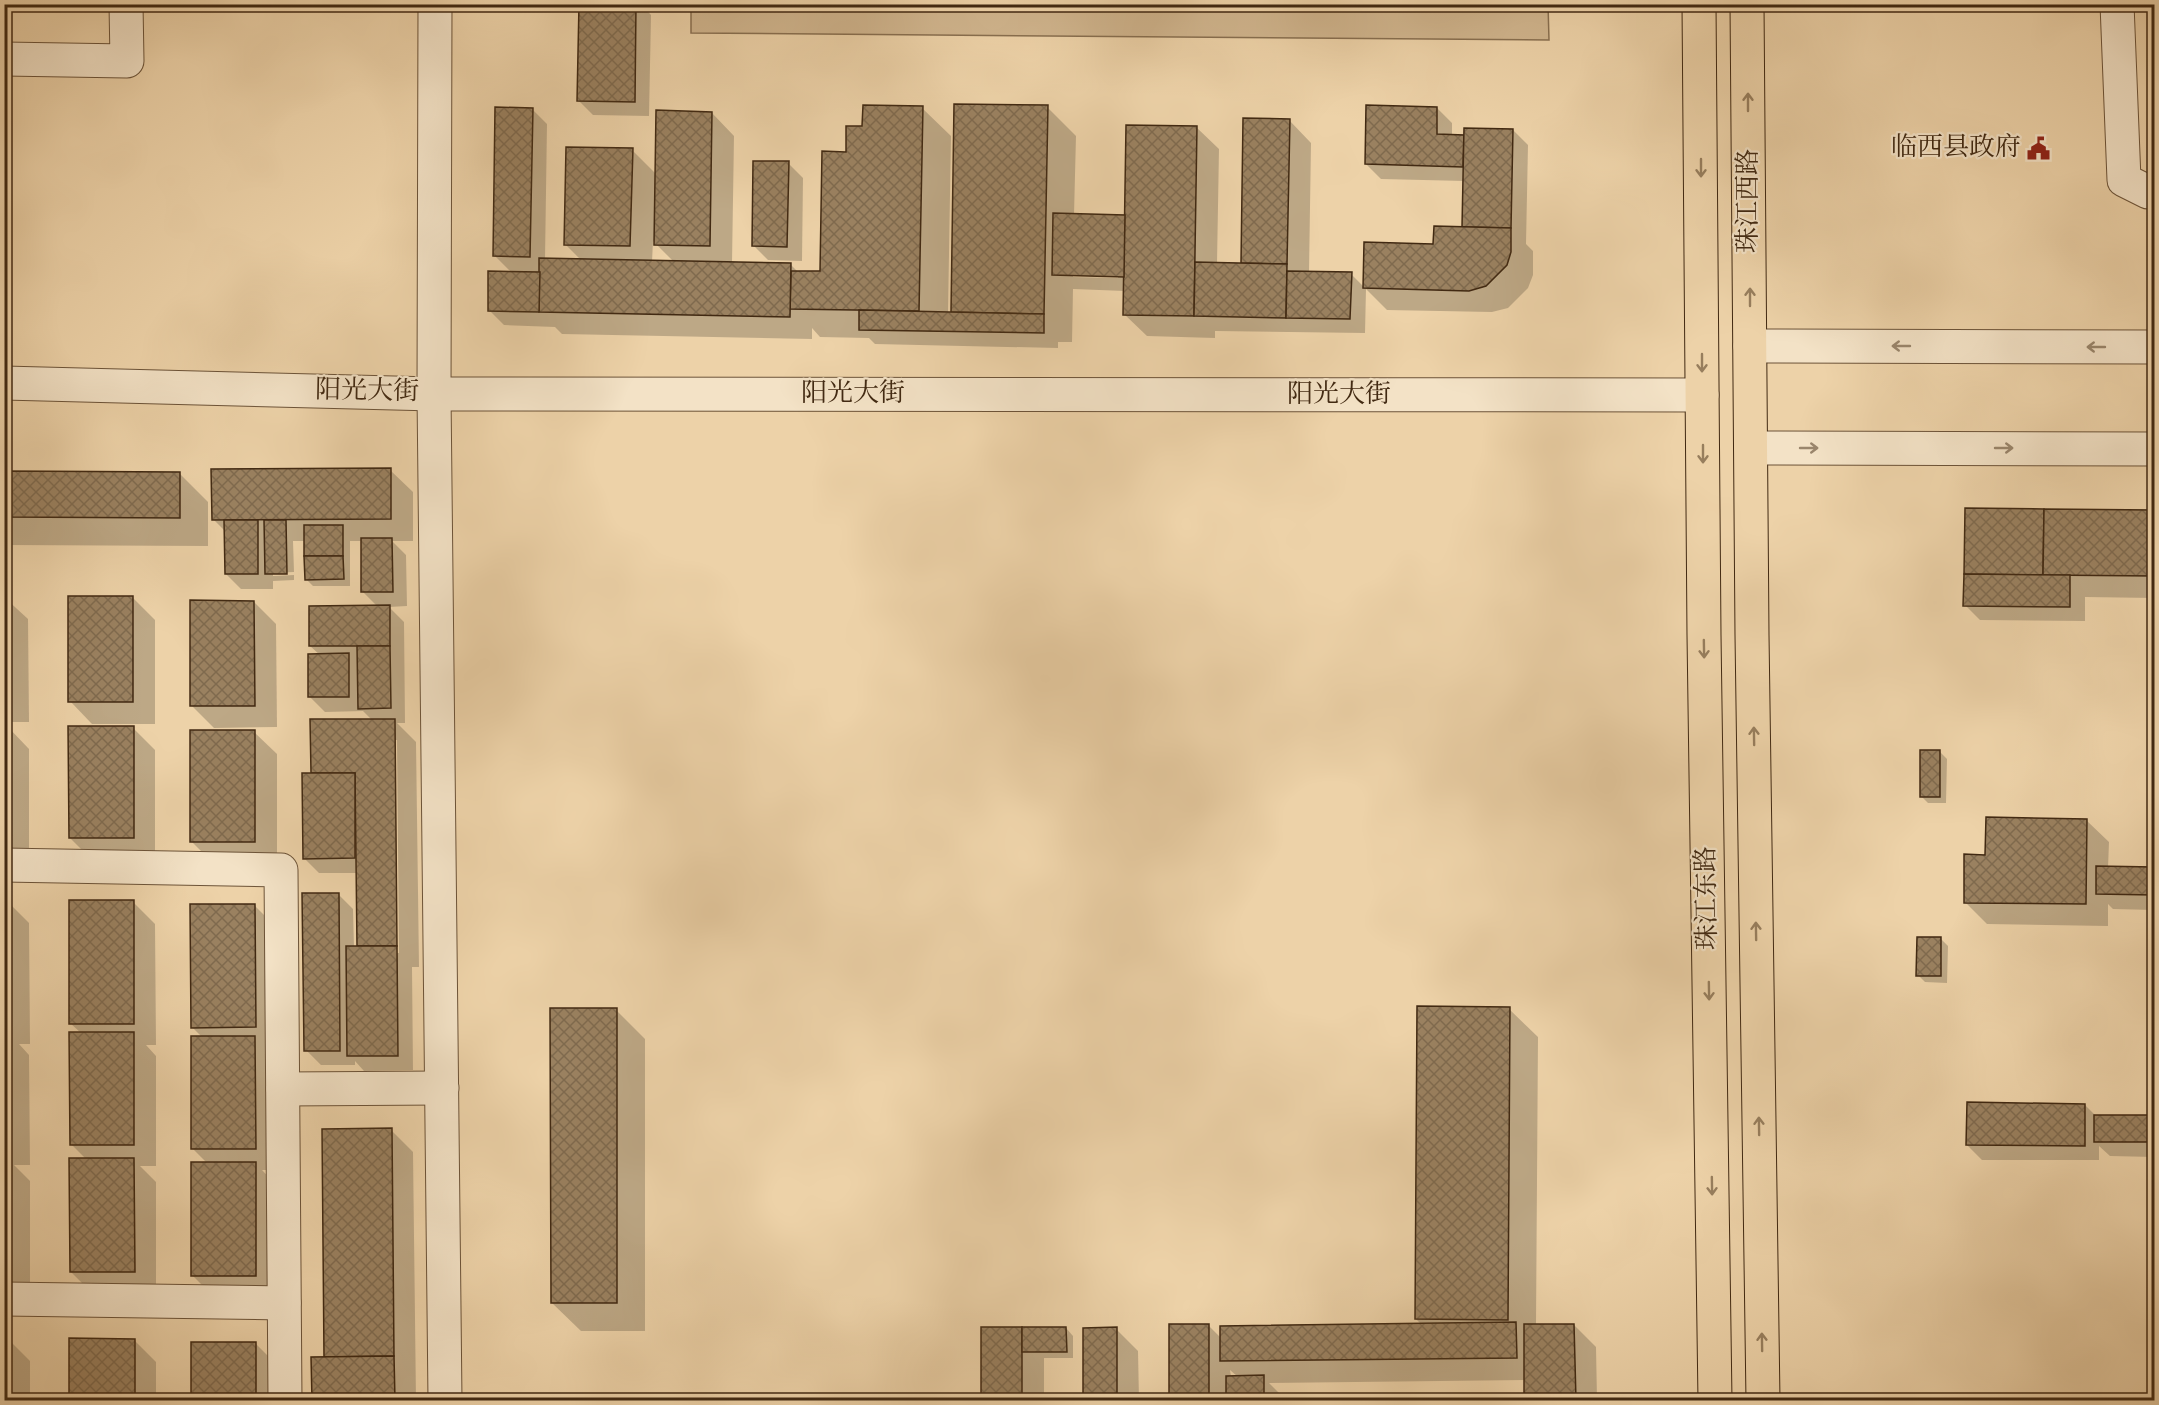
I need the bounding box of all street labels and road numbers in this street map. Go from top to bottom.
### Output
street label: 珠江西路 [1731,149,1768,253]
street label: 阳光大街 [315,373,419,411]
street label: 阳光大街 [801,376,905,413]
street label: 阳光大街 [1287,377,1391,414]
street label: 珠江东路 [1689,846,1727,950]

